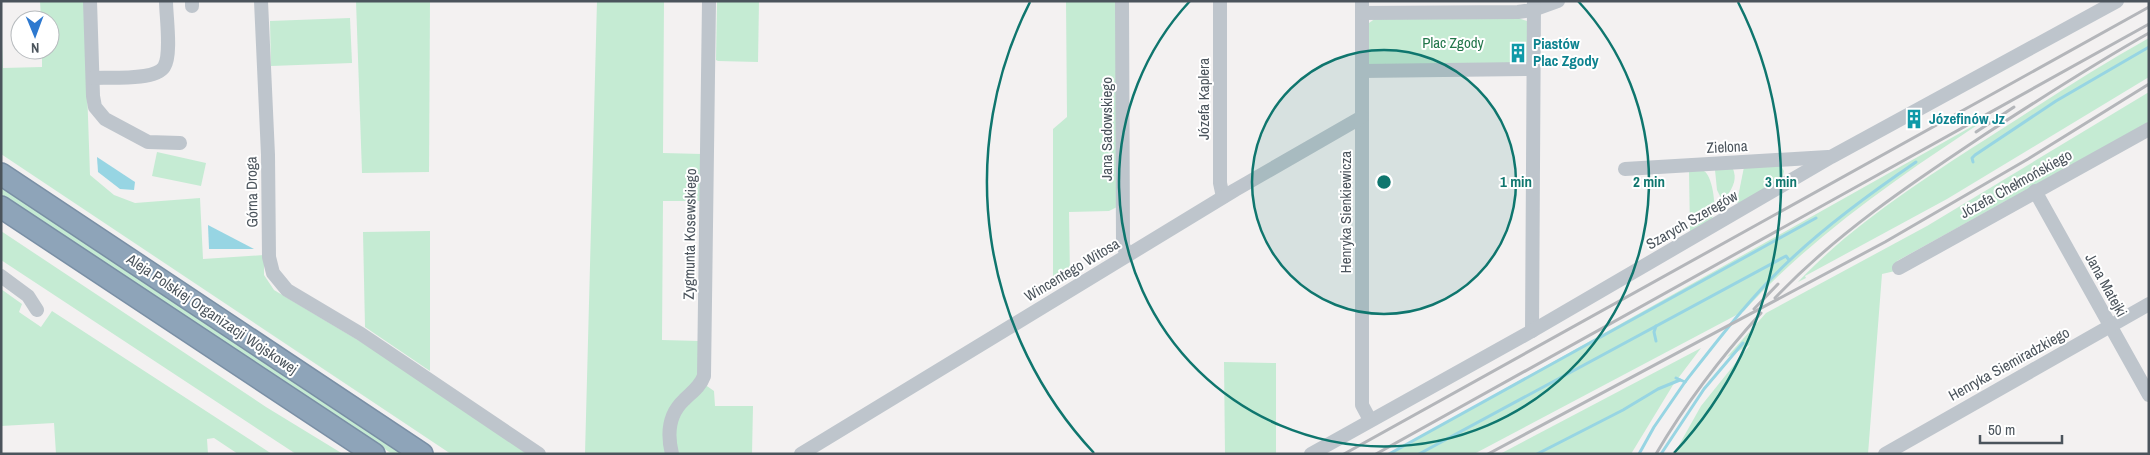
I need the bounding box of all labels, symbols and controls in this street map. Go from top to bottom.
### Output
north arrow [10,10,60,60]
park label: Plac Zgody [1422,32,1485,53]
place label: Piastów Plac Zgody [1533,33,1599,71]
text: N [31,39,40,57]
building icon: Piastów Plac Zgody [1507,42,1529,64]
street label: Józefa Kaplera [1193,58,1214,140]
street label: Jana Sadowskiego [1096,77,1117,181]
building icon: Józefinów Jz [1903,108,1925,130]
place label: Józefinów Jz [1929,108,2005,129]
street label: Zielona [1706,135,1748,158]
street label: Józefa Chełmońskiego [1956,144,2076,223]
street label: Henryka Sienkiewicza [1335,151,1356,273]
street label: Górna Droga [240,156,263,228]
street label: Zygmunta Kosewskiego [678,168,701,300]
text: 1 min [1500,171,1532,192]
text: 2 min [1633,171,1665,192]
text: 3 min [1765,171,1797,192]
centre of rings [1375,173,1393,191]
street label: Szarych Szeregów [1642,185,1742,254]
street label: Wincentego Witosa [1020,233,1123,306]
street label: Aleja Polskiej Organizacji Wojskowej [122,248,302,379]
street label: Jana Matejki [2080,249,2133,320]
street label: Henryka Siemiradzkiego [1944,321,2073,406]
scale bar [1980,412,2062,444]
text: 50 m [1988,419,2015,440]

